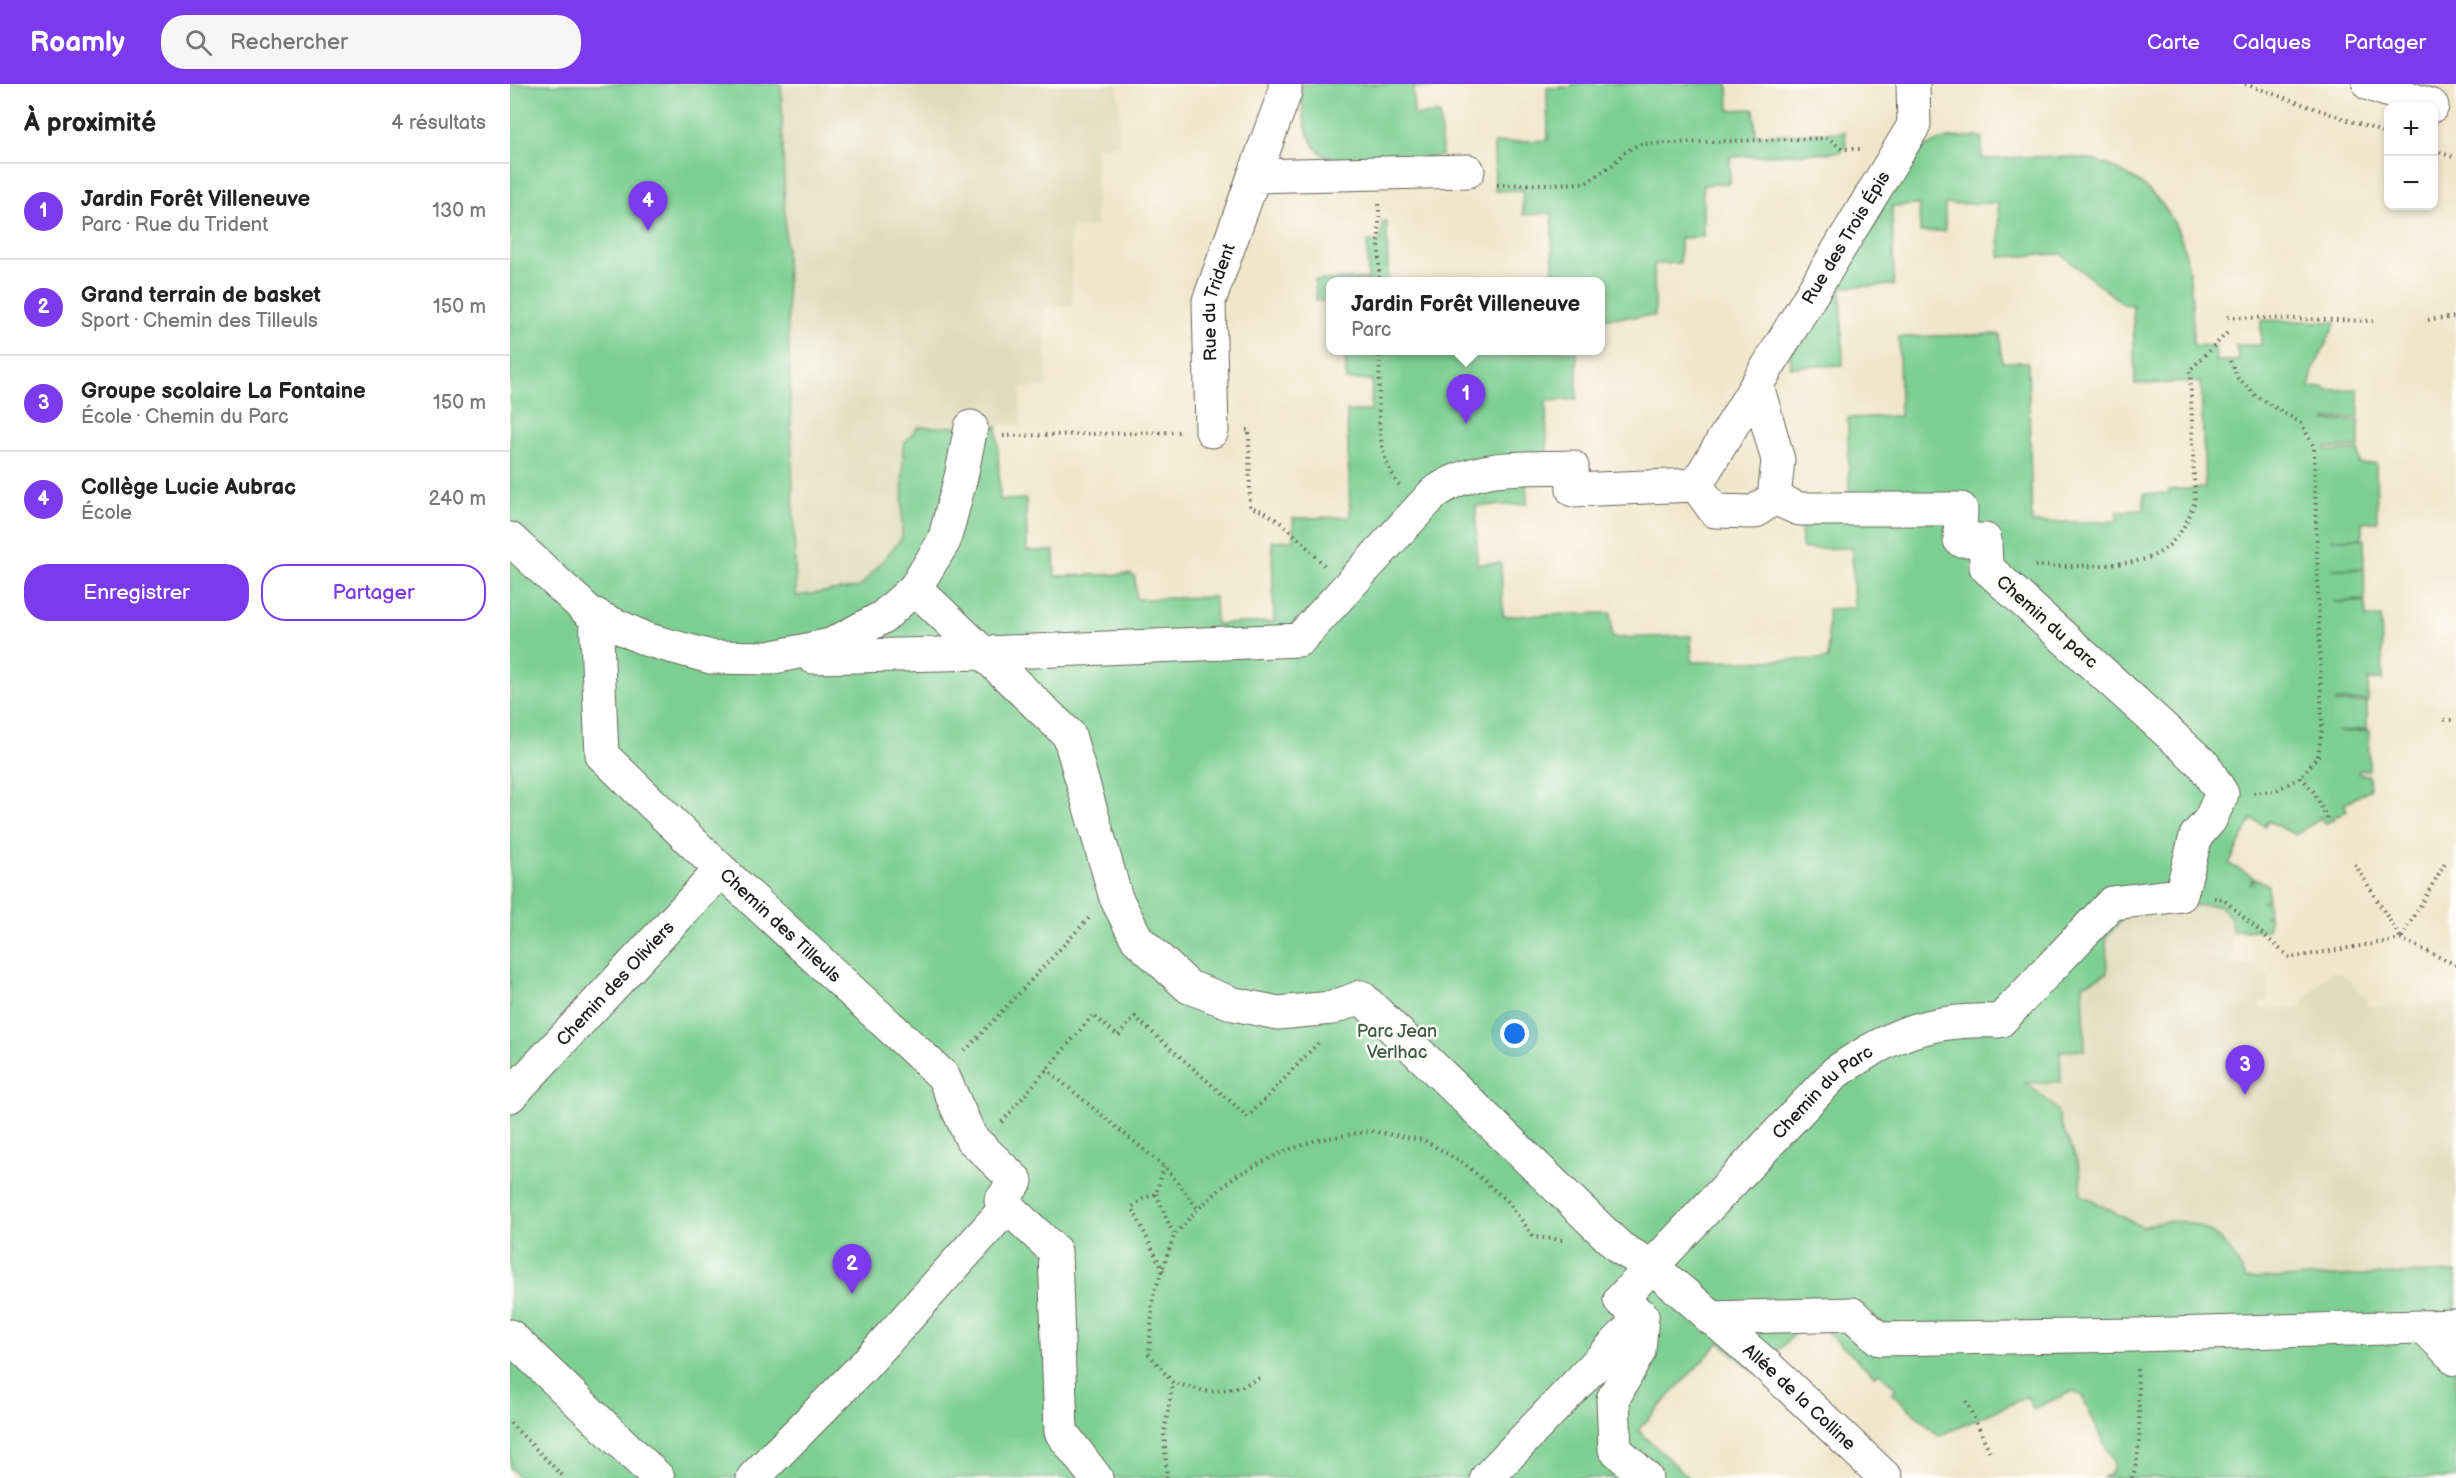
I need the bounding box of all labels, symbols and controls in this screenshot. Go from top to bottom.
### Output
search box [161,15,581,69]
text: Roamly [30,26,125,59]
icon: search [182,26,215,59]
text: Rechercher [230,29,348,56]
text: Carte [2147,30,2200,55]
text: Calques [2233,30,2311,55]
text: Partager [2344,30,2426,55]
map controls [2384,102,2438,210]
button: + [2384,102,2438,156]
text: À proximité [24,108,156,139]
text: 4 résultats [391,111,486,135]
button: − [2384,156,2438,210]
street label: Rue des Trois Épis [1797,167,1894,308]
pin: 4 [628,182,668,231]
text: Jardin Forêt Villeneuve [81,186,310,213]
text: 1 [39,199,48,223]
text: 130 m [432,199,486,223]
text: Parc · Rue du Trident [81,213,268,237]
street label: Rue du Trident [1199,240,1239,361]
popup [1326,277,1605,355]
text: Grand terrain de basket [81,282,321,309]
text: Jardin Forêt Villeneuve [1351,291,1580,318]
text: 2 [38,295,49,319]
text: 150 m [433,295,486,319]
text: Sport · Chemin des Tilleuls [81,309,318,333]
text: Parc [1351,318,1391,342]
pin: 1 [1446,374,1486,424]
text: Groupe scolaire La Fontaine [81,378,366,405]
text: 3 [38,391,49,415]
text: 150 m [433,391,486,415]
text: École · Chemin du Parc [81,405,289,429]
text: Collège Lucie Aubrac [81,474,296,501]
text: 4 [38,487,49,511]
text: 240 m [429,487,486,511]
text: École [81,501,132,525]
button: Enregistrer [24,564,249,621]
button: Partager [261,564,486,621]
street label: Chemin du parc [1992,571,2102,673]
street label: Chemin des Tilleuls [716,864,846,987]
street label: Chemin des Oliviers [552,917,678,1050]
your location [1500,1019,1529,1048]
park label: Parc Jean Verlhac [1357,1021,1437,1063]
street label: Chemin du Parc [1768,1041,1876,1143]
pin: 3 [2226,1046,2264,1095]
pin: 2 [832,1244,872,1294]
street label: Allée de la Colline [1739,1339,1860,1455]

